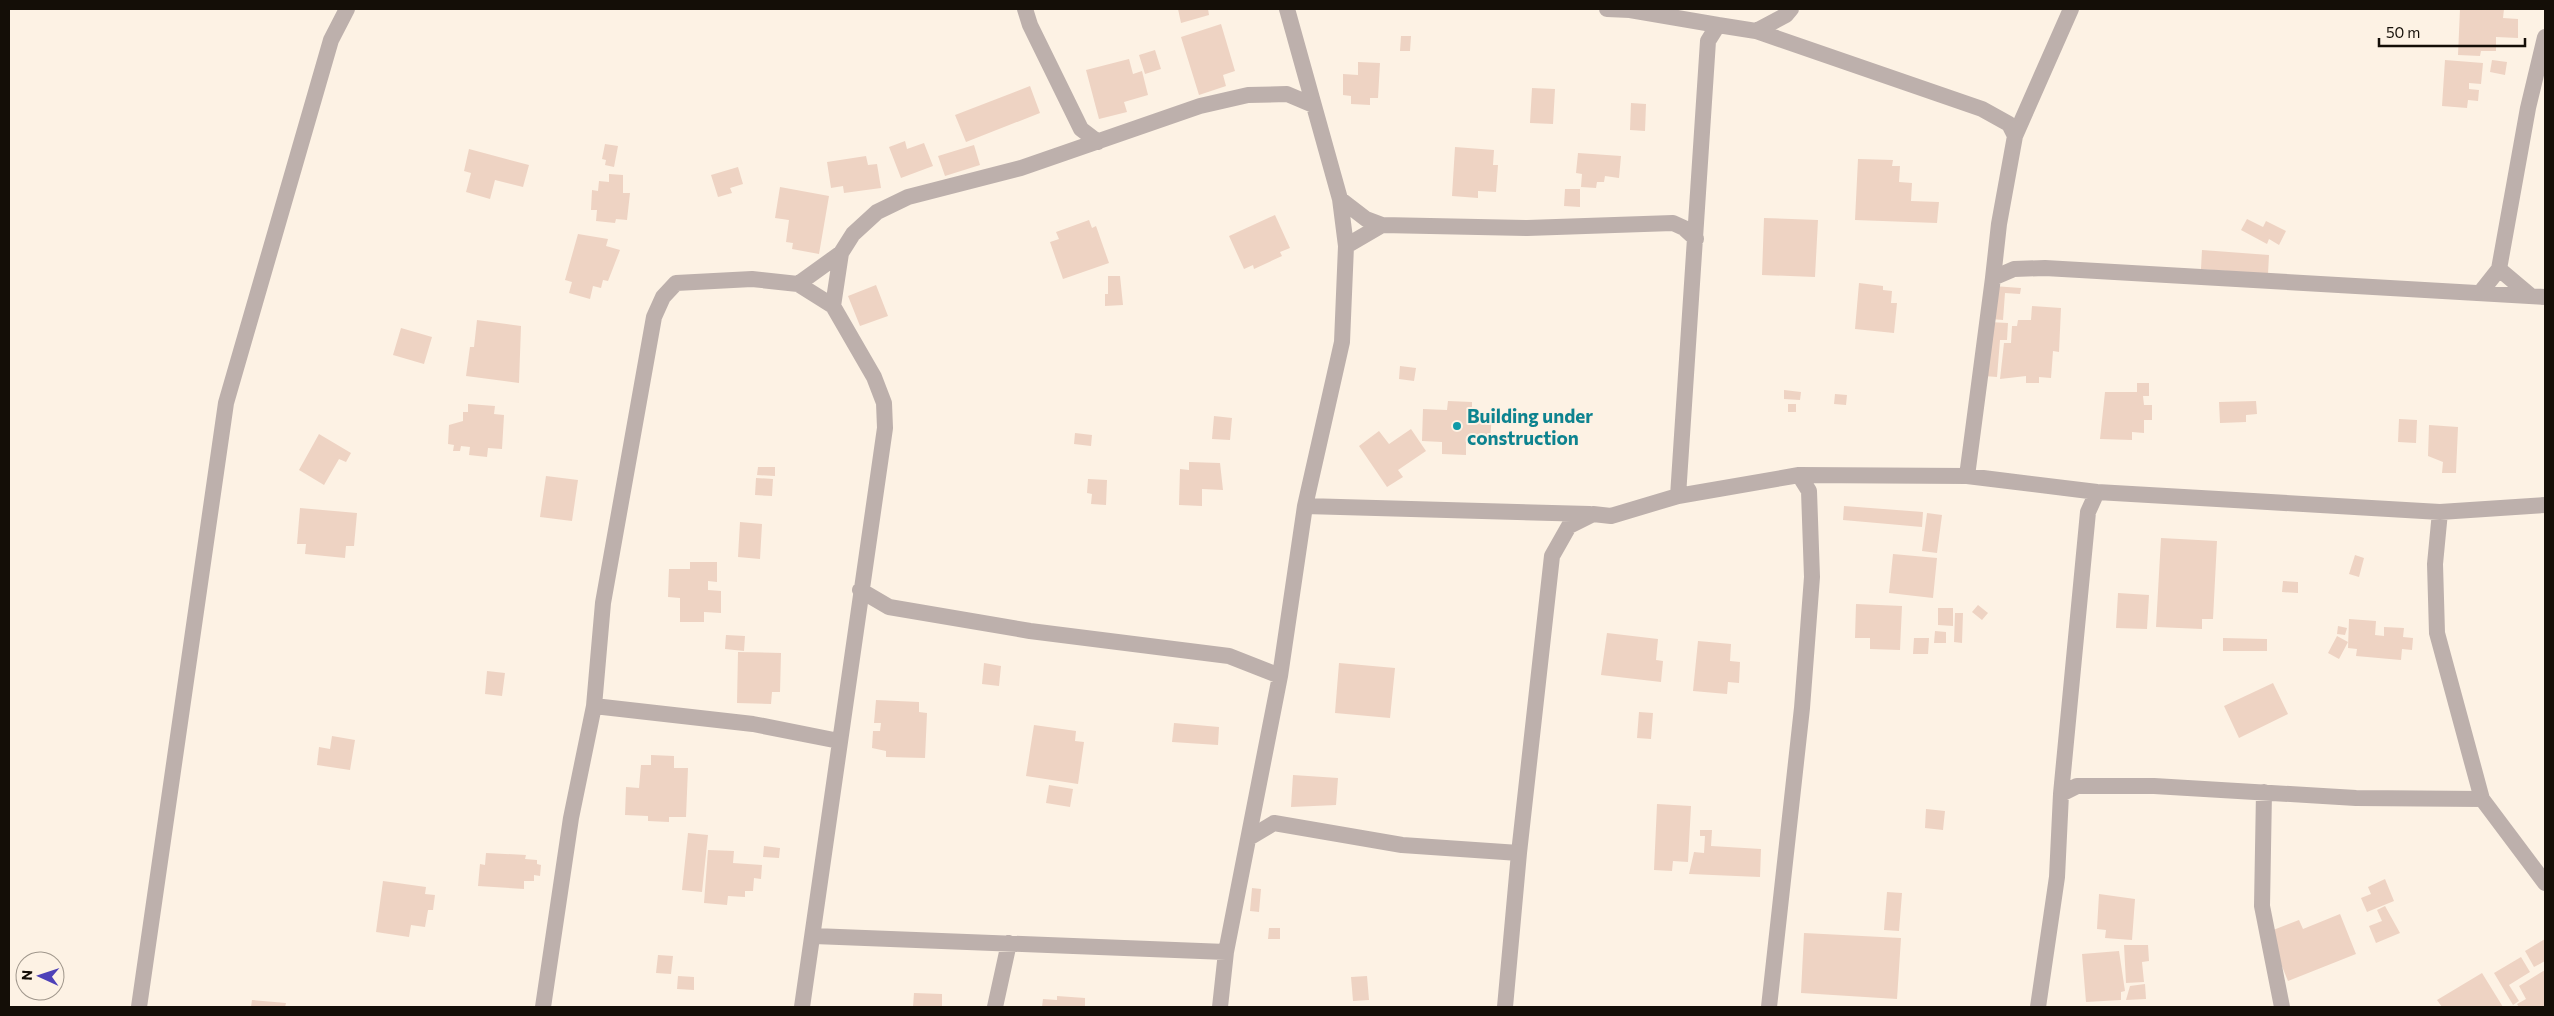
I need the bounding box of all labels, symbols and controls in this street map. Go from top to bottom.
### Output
scale bar [2379,15,2525,47]
text: 50 m [2386,23,2420,41]
place label: Building under construction [1467,404,1593,449]
marker: Building under construction [1451,420,1463,432]
north arrow [15,951,65,1001]
text: N [18,970,35,981]

